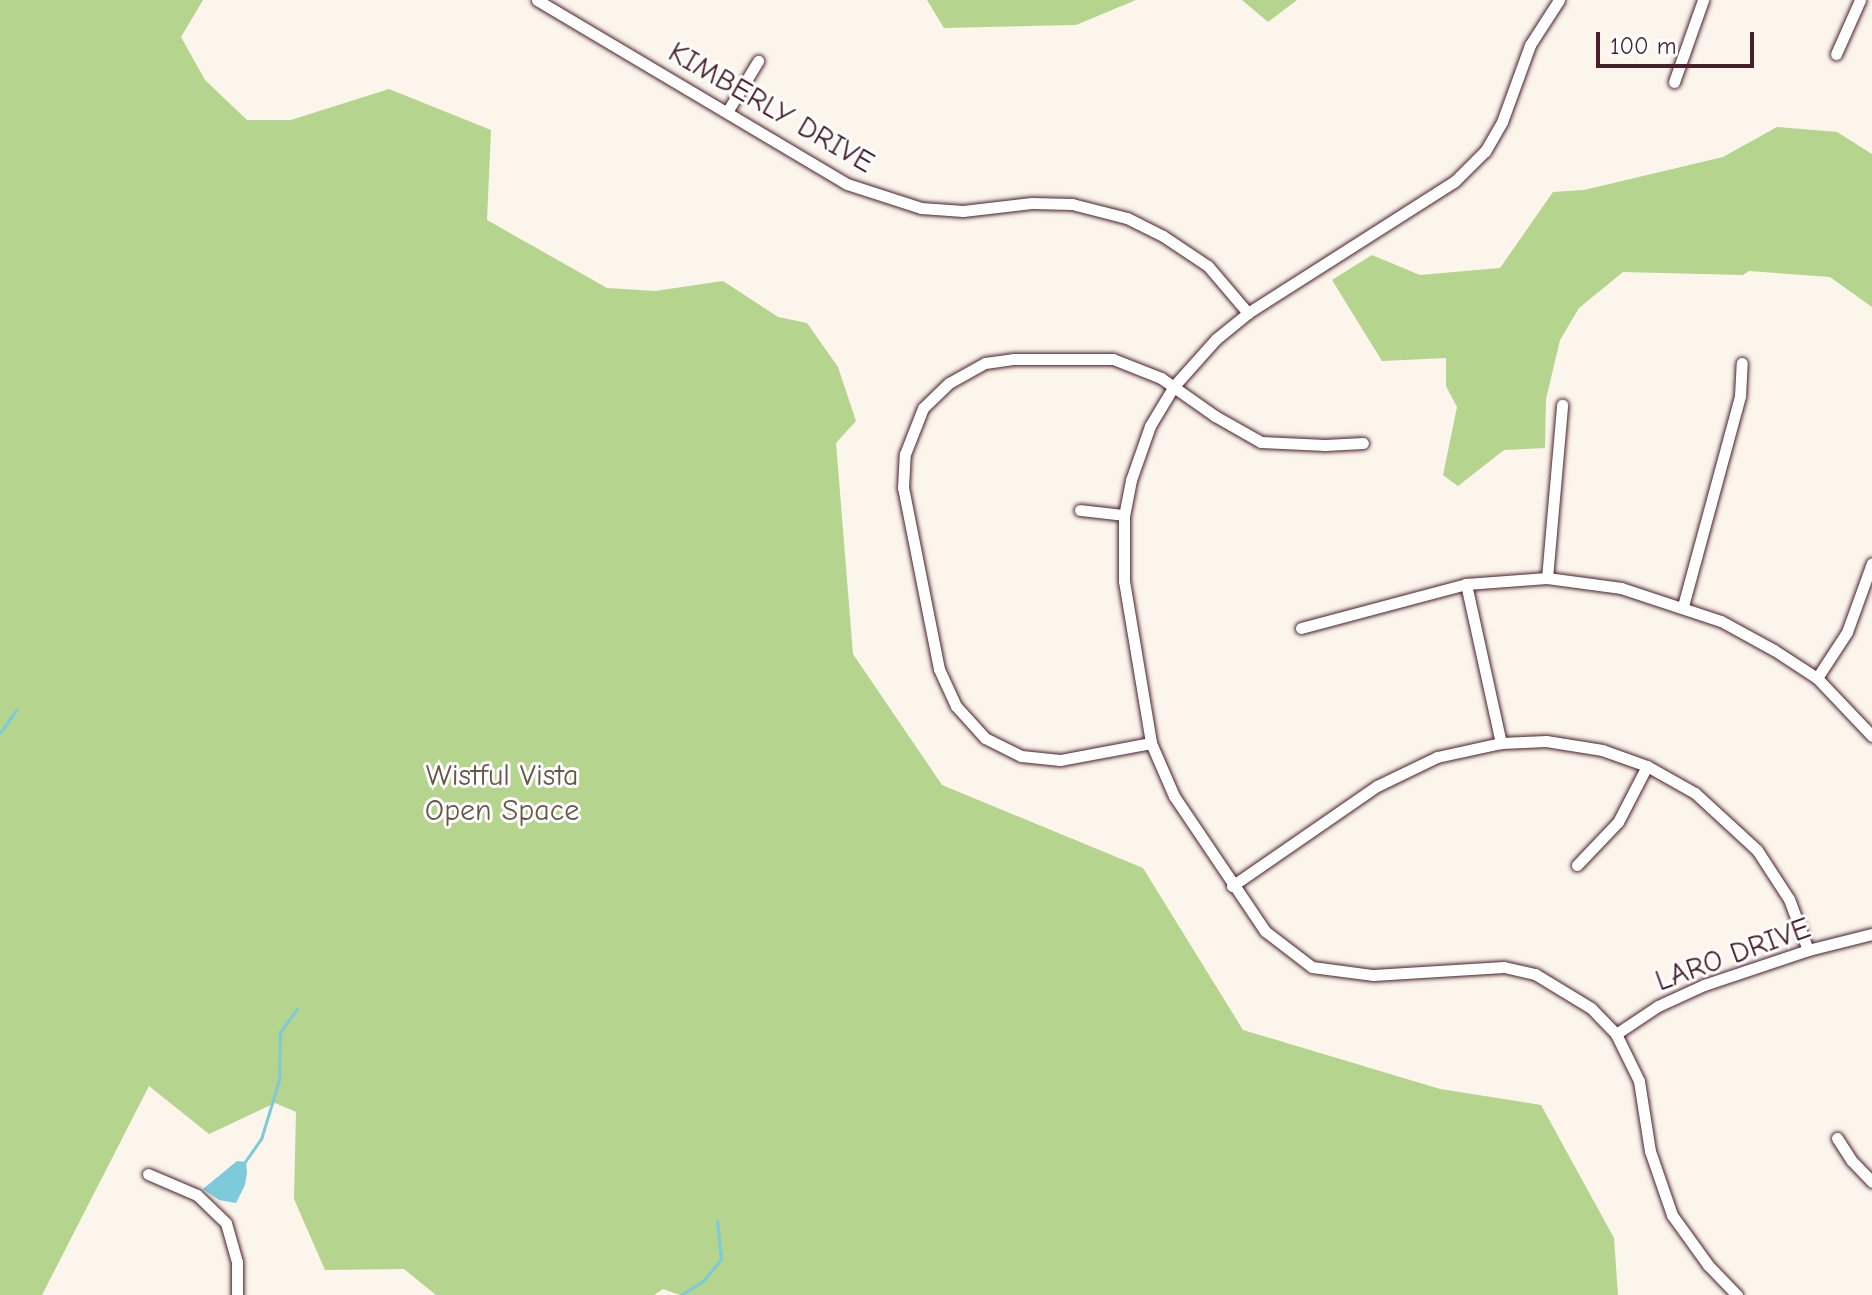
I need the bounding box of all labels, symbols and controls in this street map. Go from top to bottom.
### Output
scale bar [1600,16,1758,66]
text: 100 m [1610,32,1677,60]
street label: KIMBERLY DRIVE [662,35,880,181]
park label: Wistful Vista Open Space [425,758,579,828]
street label: LARO DRIVE [1651,910,1815,1000]

